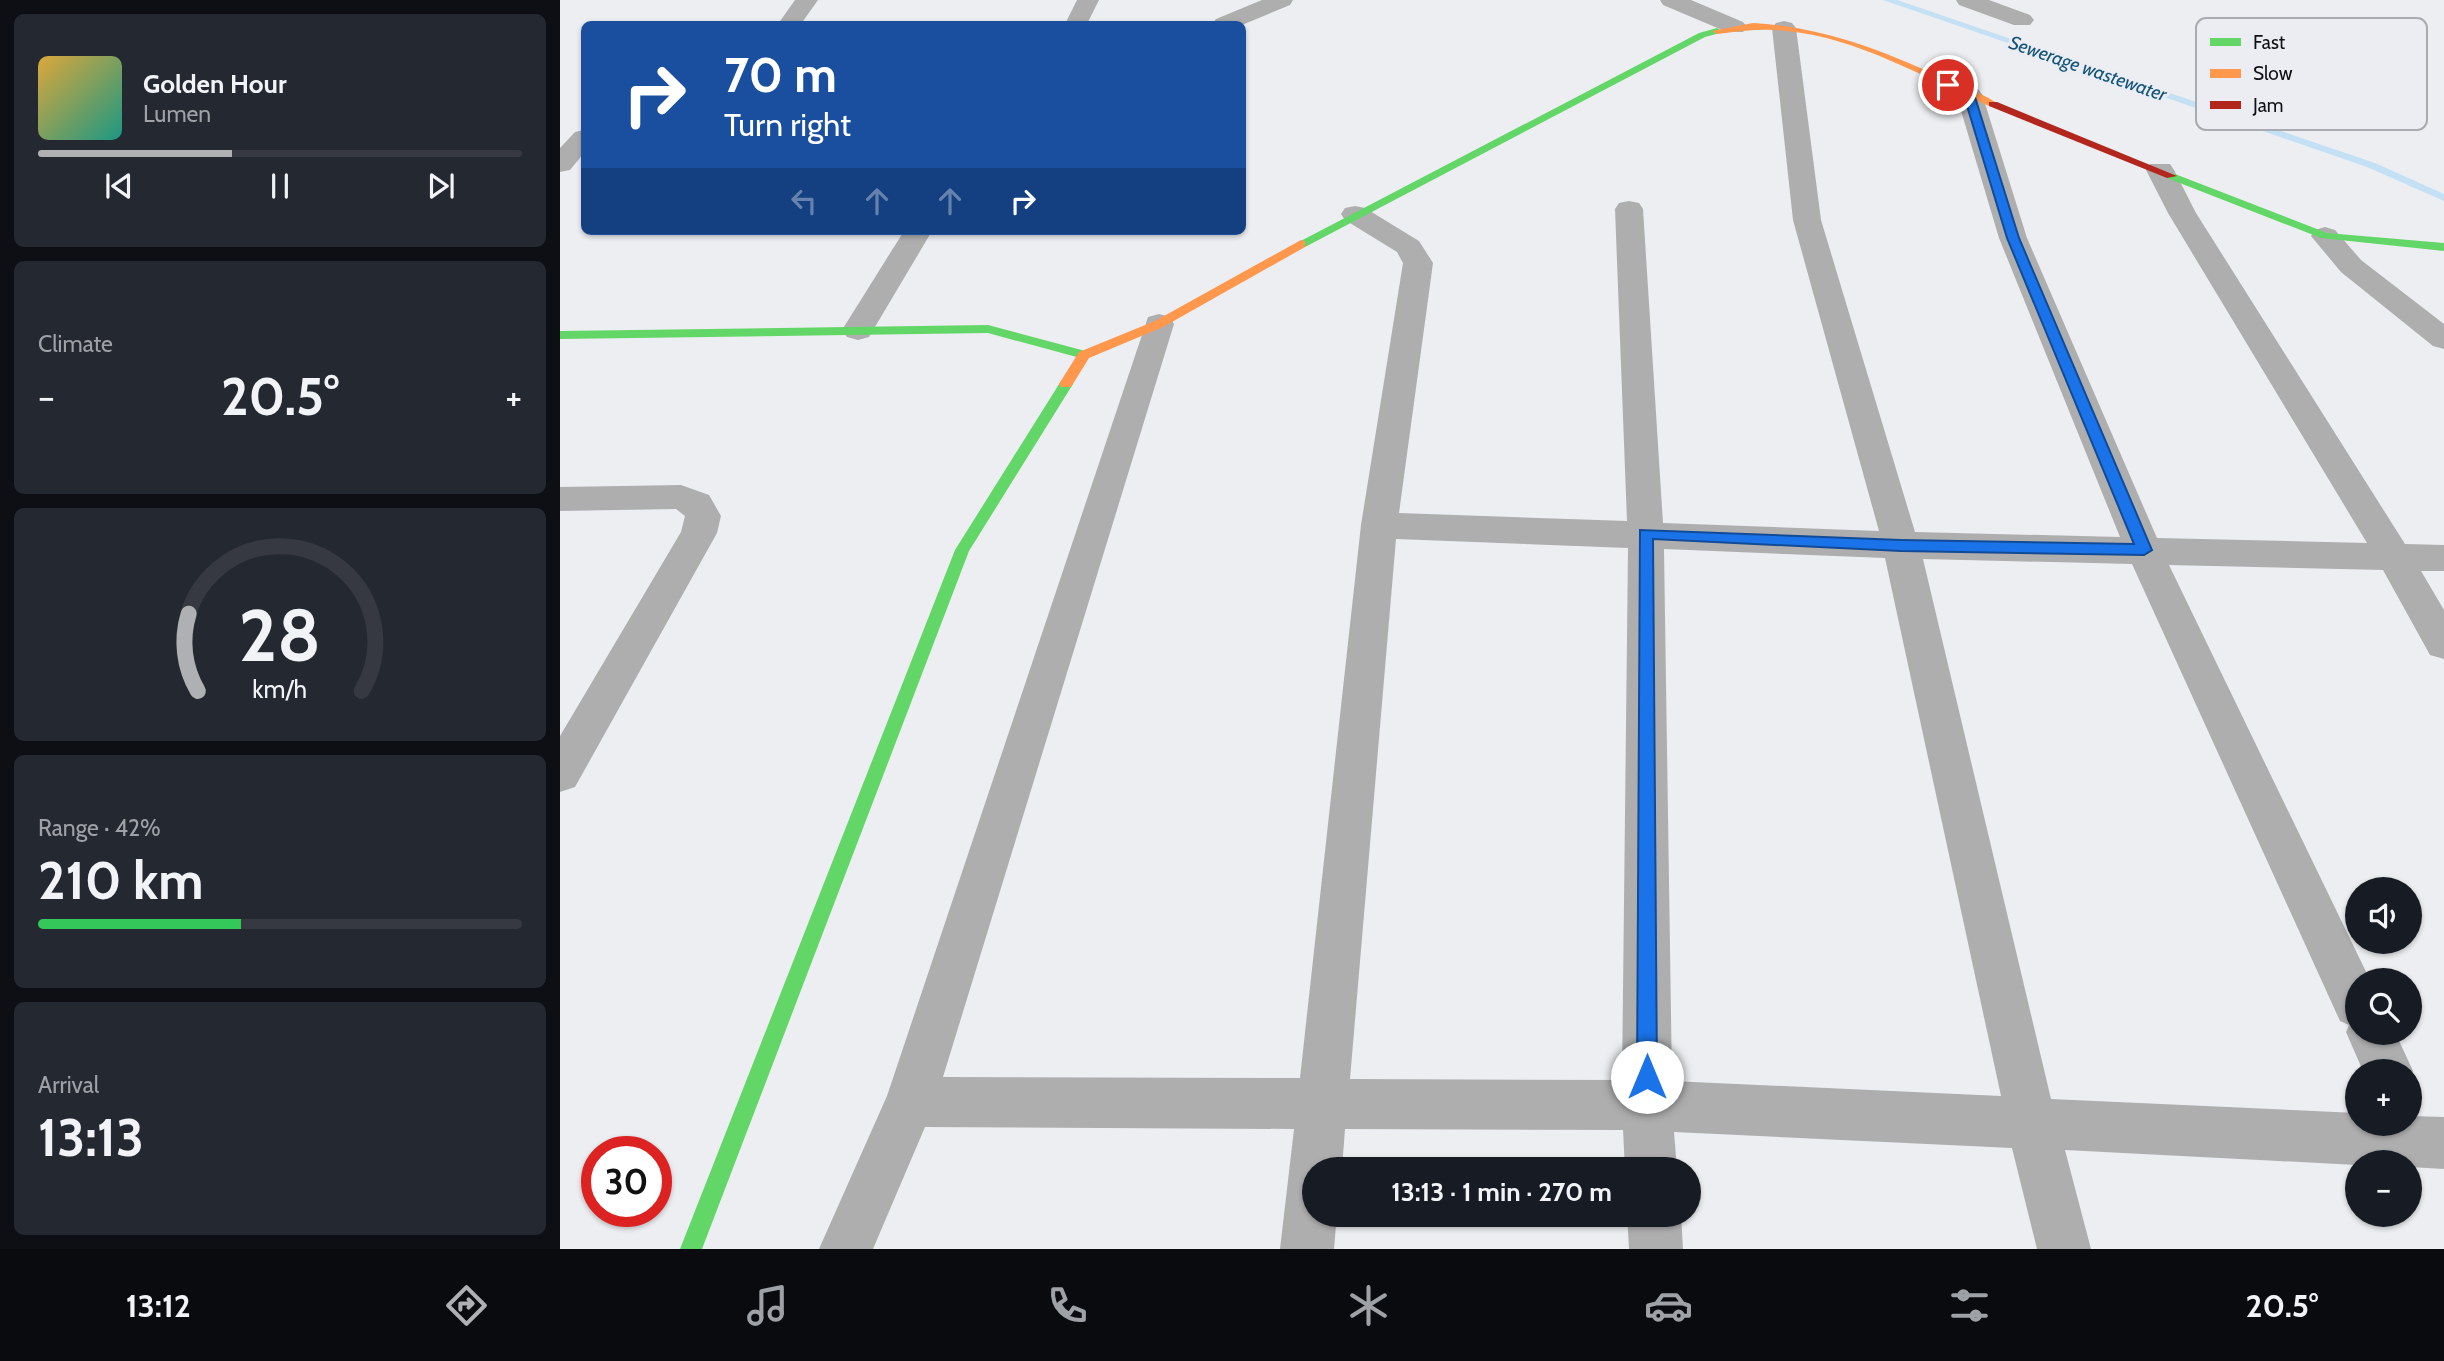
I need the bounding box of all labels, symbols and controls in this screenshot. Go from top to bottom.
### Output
legend [2196,18,2427,130]
water label: Sewerage wastewater [2006,31,2171,107]
text: Fast [2253,31,2286,54]
text: 70 m [724,45,837,104]
icon: right [609,49,700,140]
pin [1918,55,1978,115]
text: Slow [2253,62,2293,85]
icon: arrive [1929,66,1967,104]
text: Golden Hour [143,68,286,100]
text: Jam [2252,94,2283,117]
text: Lumen [143,100,211,128]
text: Turn right [724,105,851,144]
icon: previous [100,167,138,205]
icon: pause [261,167,299,205]
icon: next [422,167,460,205]
icon: left [785,182,823,220]
icon: ahead [858,182,896,220]
icon: ahead [931,182,969,220]
icon: right [1004,182,1042,220]
text: Climate [38,330,113,358]
text: 20.5° [221,365,339,428]
text: − [38,373,55,420]
text: + [505,373,522,420]
text: 28 [239,591,321,679]
text: km/h [253,673,307,703]
text: Range · 42% [38,814,161,842]
text: 210 km [38,849,204,912]
map controls [2345,877,2422,1227]
button: sound [2345,877,2422,954]
button: search [2345,968,2422,1045]
position arrow [1610,1040,1684,1114]
button: + [2345,1059,2422,1136]
text: Arrival [38,1071,99,1099]
text: 13:13 [38,1106,144,1169]
speed limit sign: 30 [581,1136,672,1227]
button: − [2345,1150,2422,1227]
text: 13:13 · 1 min · 270 m [1391,1176,1612,1208]
icon: directions [442,1281,491,1330]
icon: music [743,1281,792,1330]
icon: phone [1043,1281,1092,1330]
icon: climate [1344,1281,1393,1330]
icon: car [1644,1281,1693,1330]
icon: filters [1945,1281,1994,1330]
text: 13:12 [126,1286,191,1325]
text: 20.5° [2246,1286,2318,1325]

